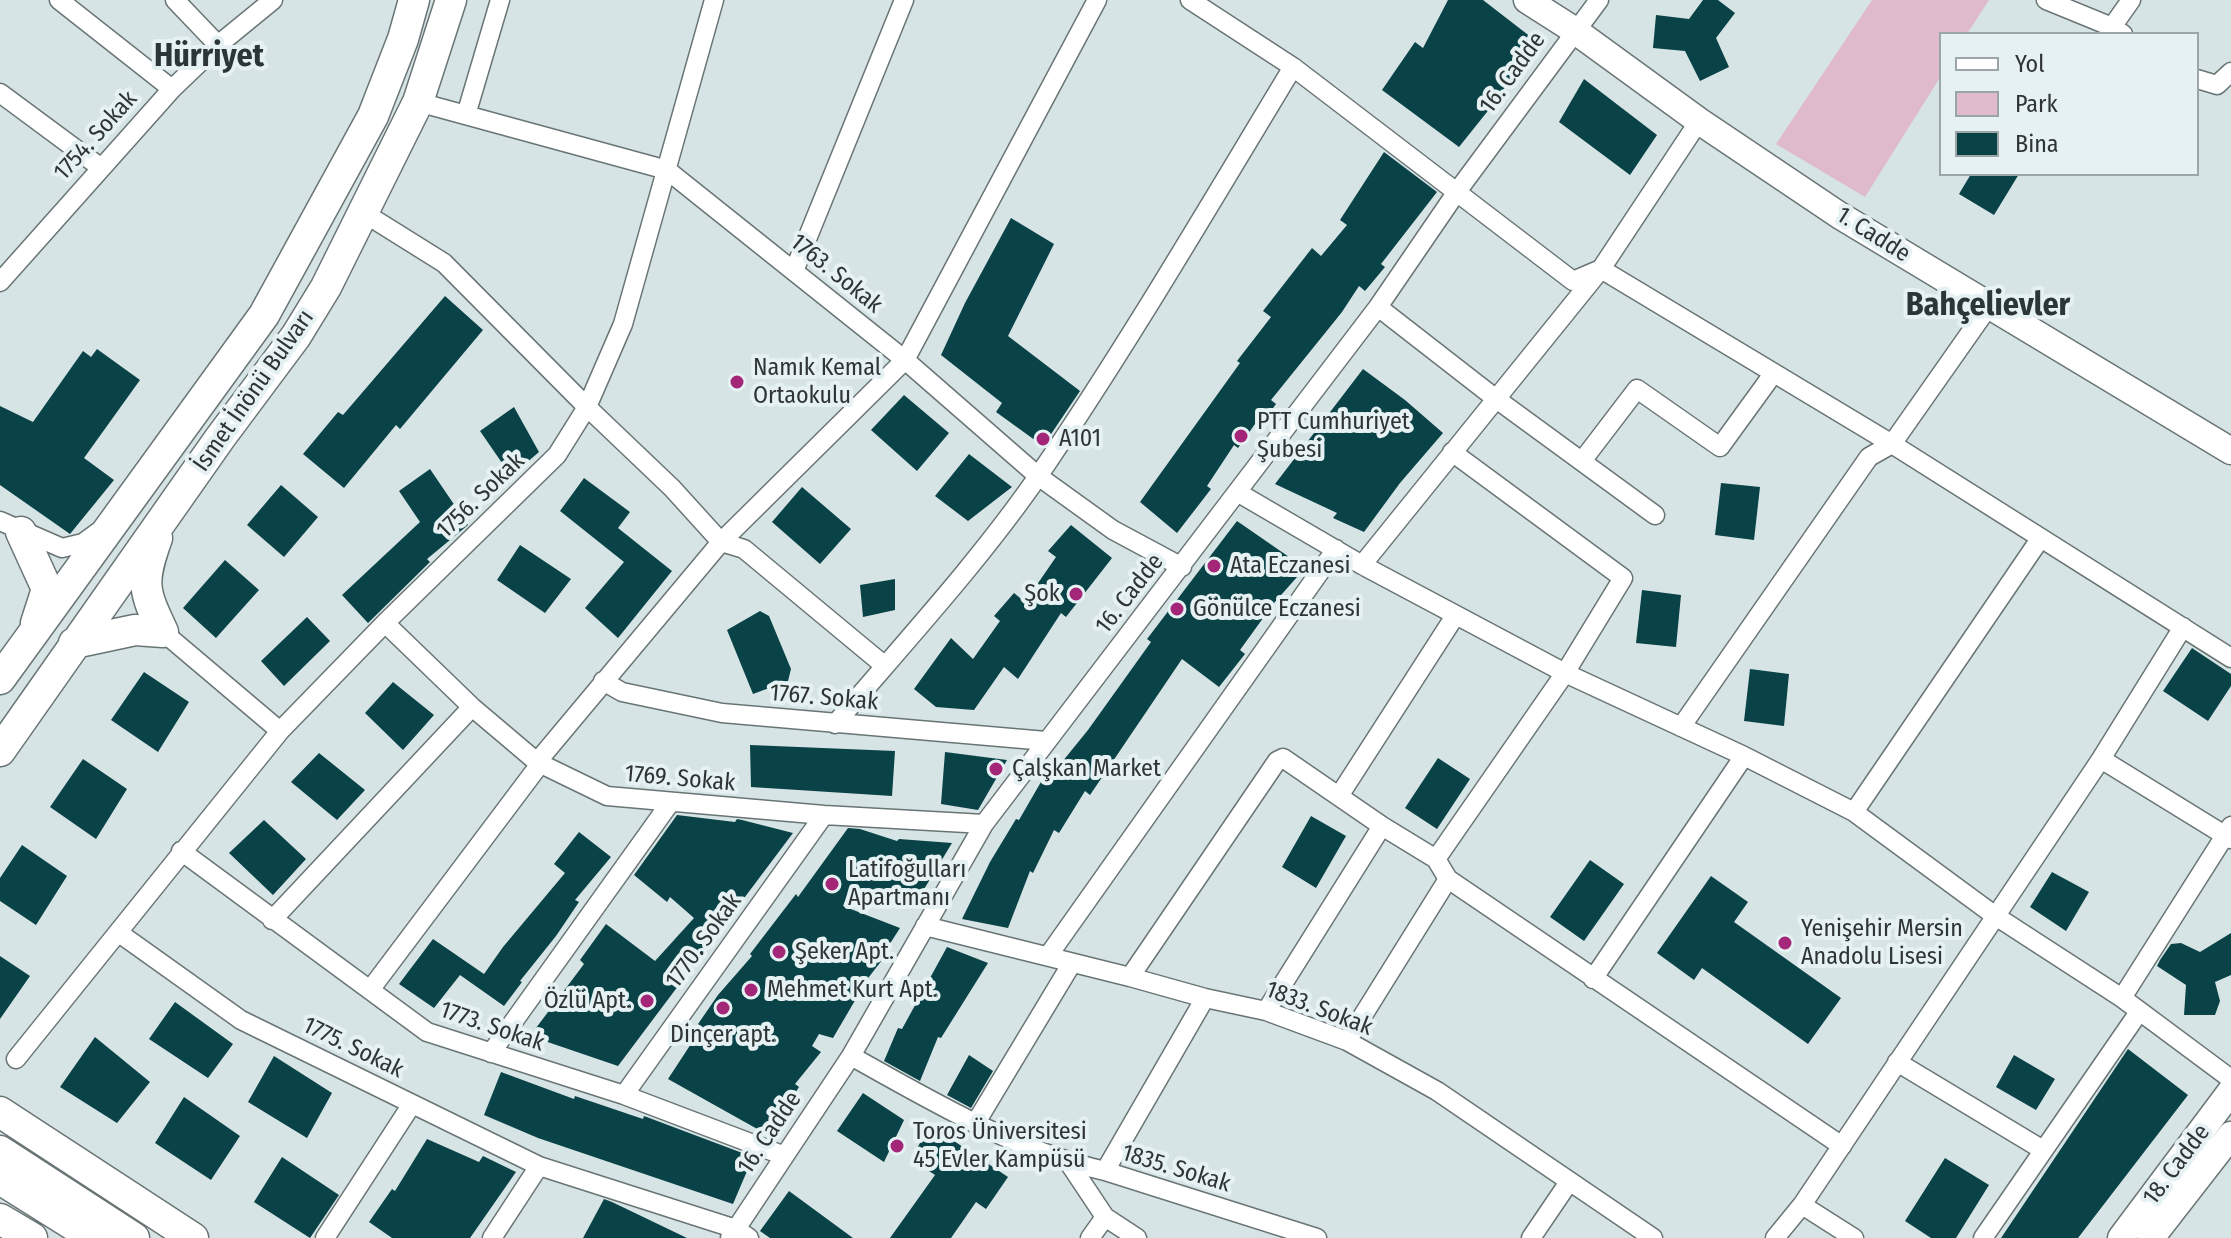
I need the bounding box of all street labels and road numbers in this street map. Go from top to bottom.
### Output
street label: 16. Cadde [1474,27,1552,119]
street label: 1754. Sokak [48,85,144,187]
street label: 1. Cadde [1831,201,1915,269]
street label: 1763. Sokak [784,228,888,320]
street label: İsmet İnönü Bulvarı [187,304,321,478]
street label: 1756. Sokak [431,447,531,545]
street label: 16. Cadde [1090,548,1170,640]
street label: 1767. Sokak [769,679,879,717]
street label: 1769. Sokak [624,760,736,798]
street label: 1770. Sokak [660,888,748,994]
street label: 1833. Sokak [1262,975,1376,1043]
street label: 1773. Sokak [436,996,548,1058]
street label: 1775. Sokak [298,1011,408,1085]
street label: 16. Cadde [732,1086,808,1180]
street label: 18. Cadde [2137,1119,2217,1211]
street label: 1835. Sokak [1118,1139,1234,1199]

